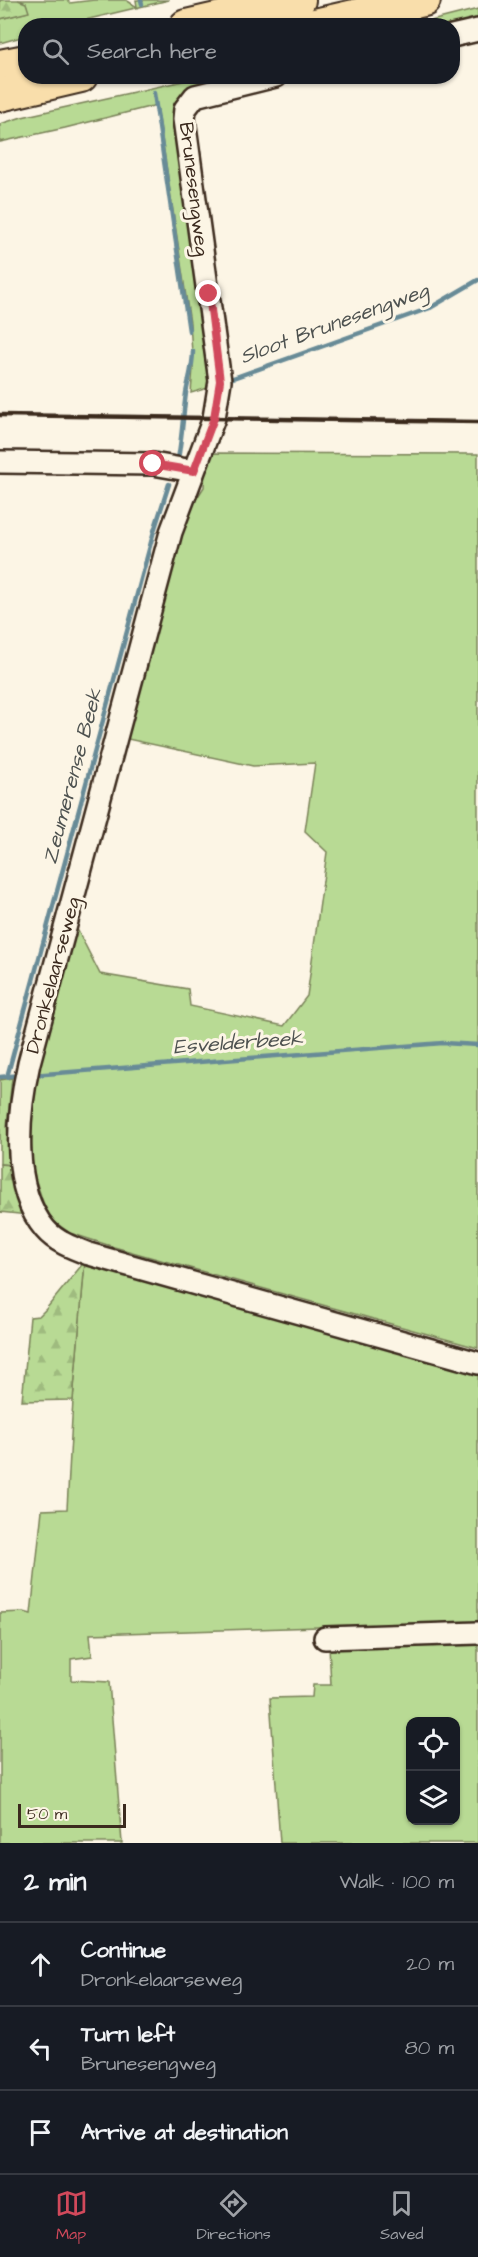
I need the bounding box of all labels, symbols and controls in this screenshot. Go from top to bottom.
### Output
search box [18,18,460,84]
icon: search [39,35,72,68]
text: Search here [87,36,217,67]
street label: Brunesengweg [171,121,216,258]
water label: Sloot Brunesengweg [236,275,434,372]
route end [195,280,221,306]
route start [139,450,165,476]
water label: Zeumerense Beek [35,684,110,867]
street label: Dronkelaarseweg [19,894,88,1057]
water label: Esvelderbeek [172,1023,305,1061]
map controls [406,1717,460,1825]
button: locate [406,1717,460,1771]
button: layers [406,1771,460,1825]
scale bar [18,1801,126,1828]
text: 50 m [27,1803,67,1825]
text: 2 min [24,1864,86,1900]
text: Walk · 100 m [339,1868,454,1896]
text: Continue [81,1935,166,1966]
icon: ahead [24,1948,57,1981]
text: 20 m [406,1950,454,1978]
text: Dronkelaarseweg [81,1966,242,1994]
text: Turn left [81,2019,175,2050]
icon: left [24,2032,57,2065]
text: 80 m [405,2034,454,2062]
text: Brunesengweg [81,2050,216,2078]
icon: arrive [24,2116,57,2149]
text: Arrive at destination [81,2117,288,2148]
tab: Map [55,2187,88,2245]
tab: Directions [197,2187,271,2245]
tab: Saved [380,2187,423,2245]

